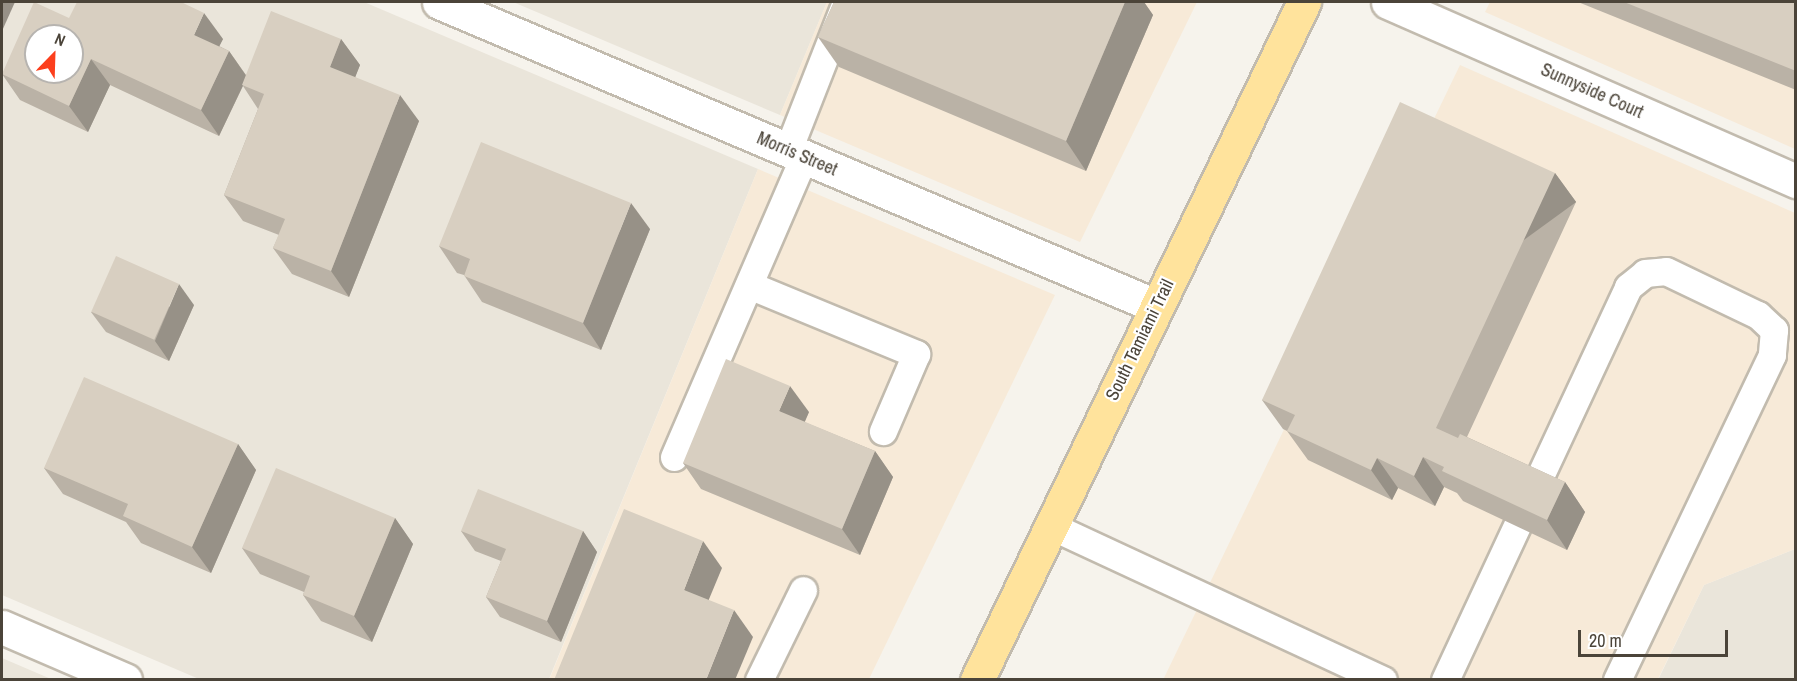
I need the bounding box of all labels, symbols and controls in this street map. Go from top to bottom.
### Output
north arrow [24,24,84,84]
text: N [52,27,69,51]
street label: Sunnyside Court [1537,59,1647,123]
street label: Morris Street [754,127,840,181]
street label: South Tamiami Trail [1101,276,1179,404]
scale bar [1581,618,1731,656]
text: 20 m [1589,628,1622,653]

